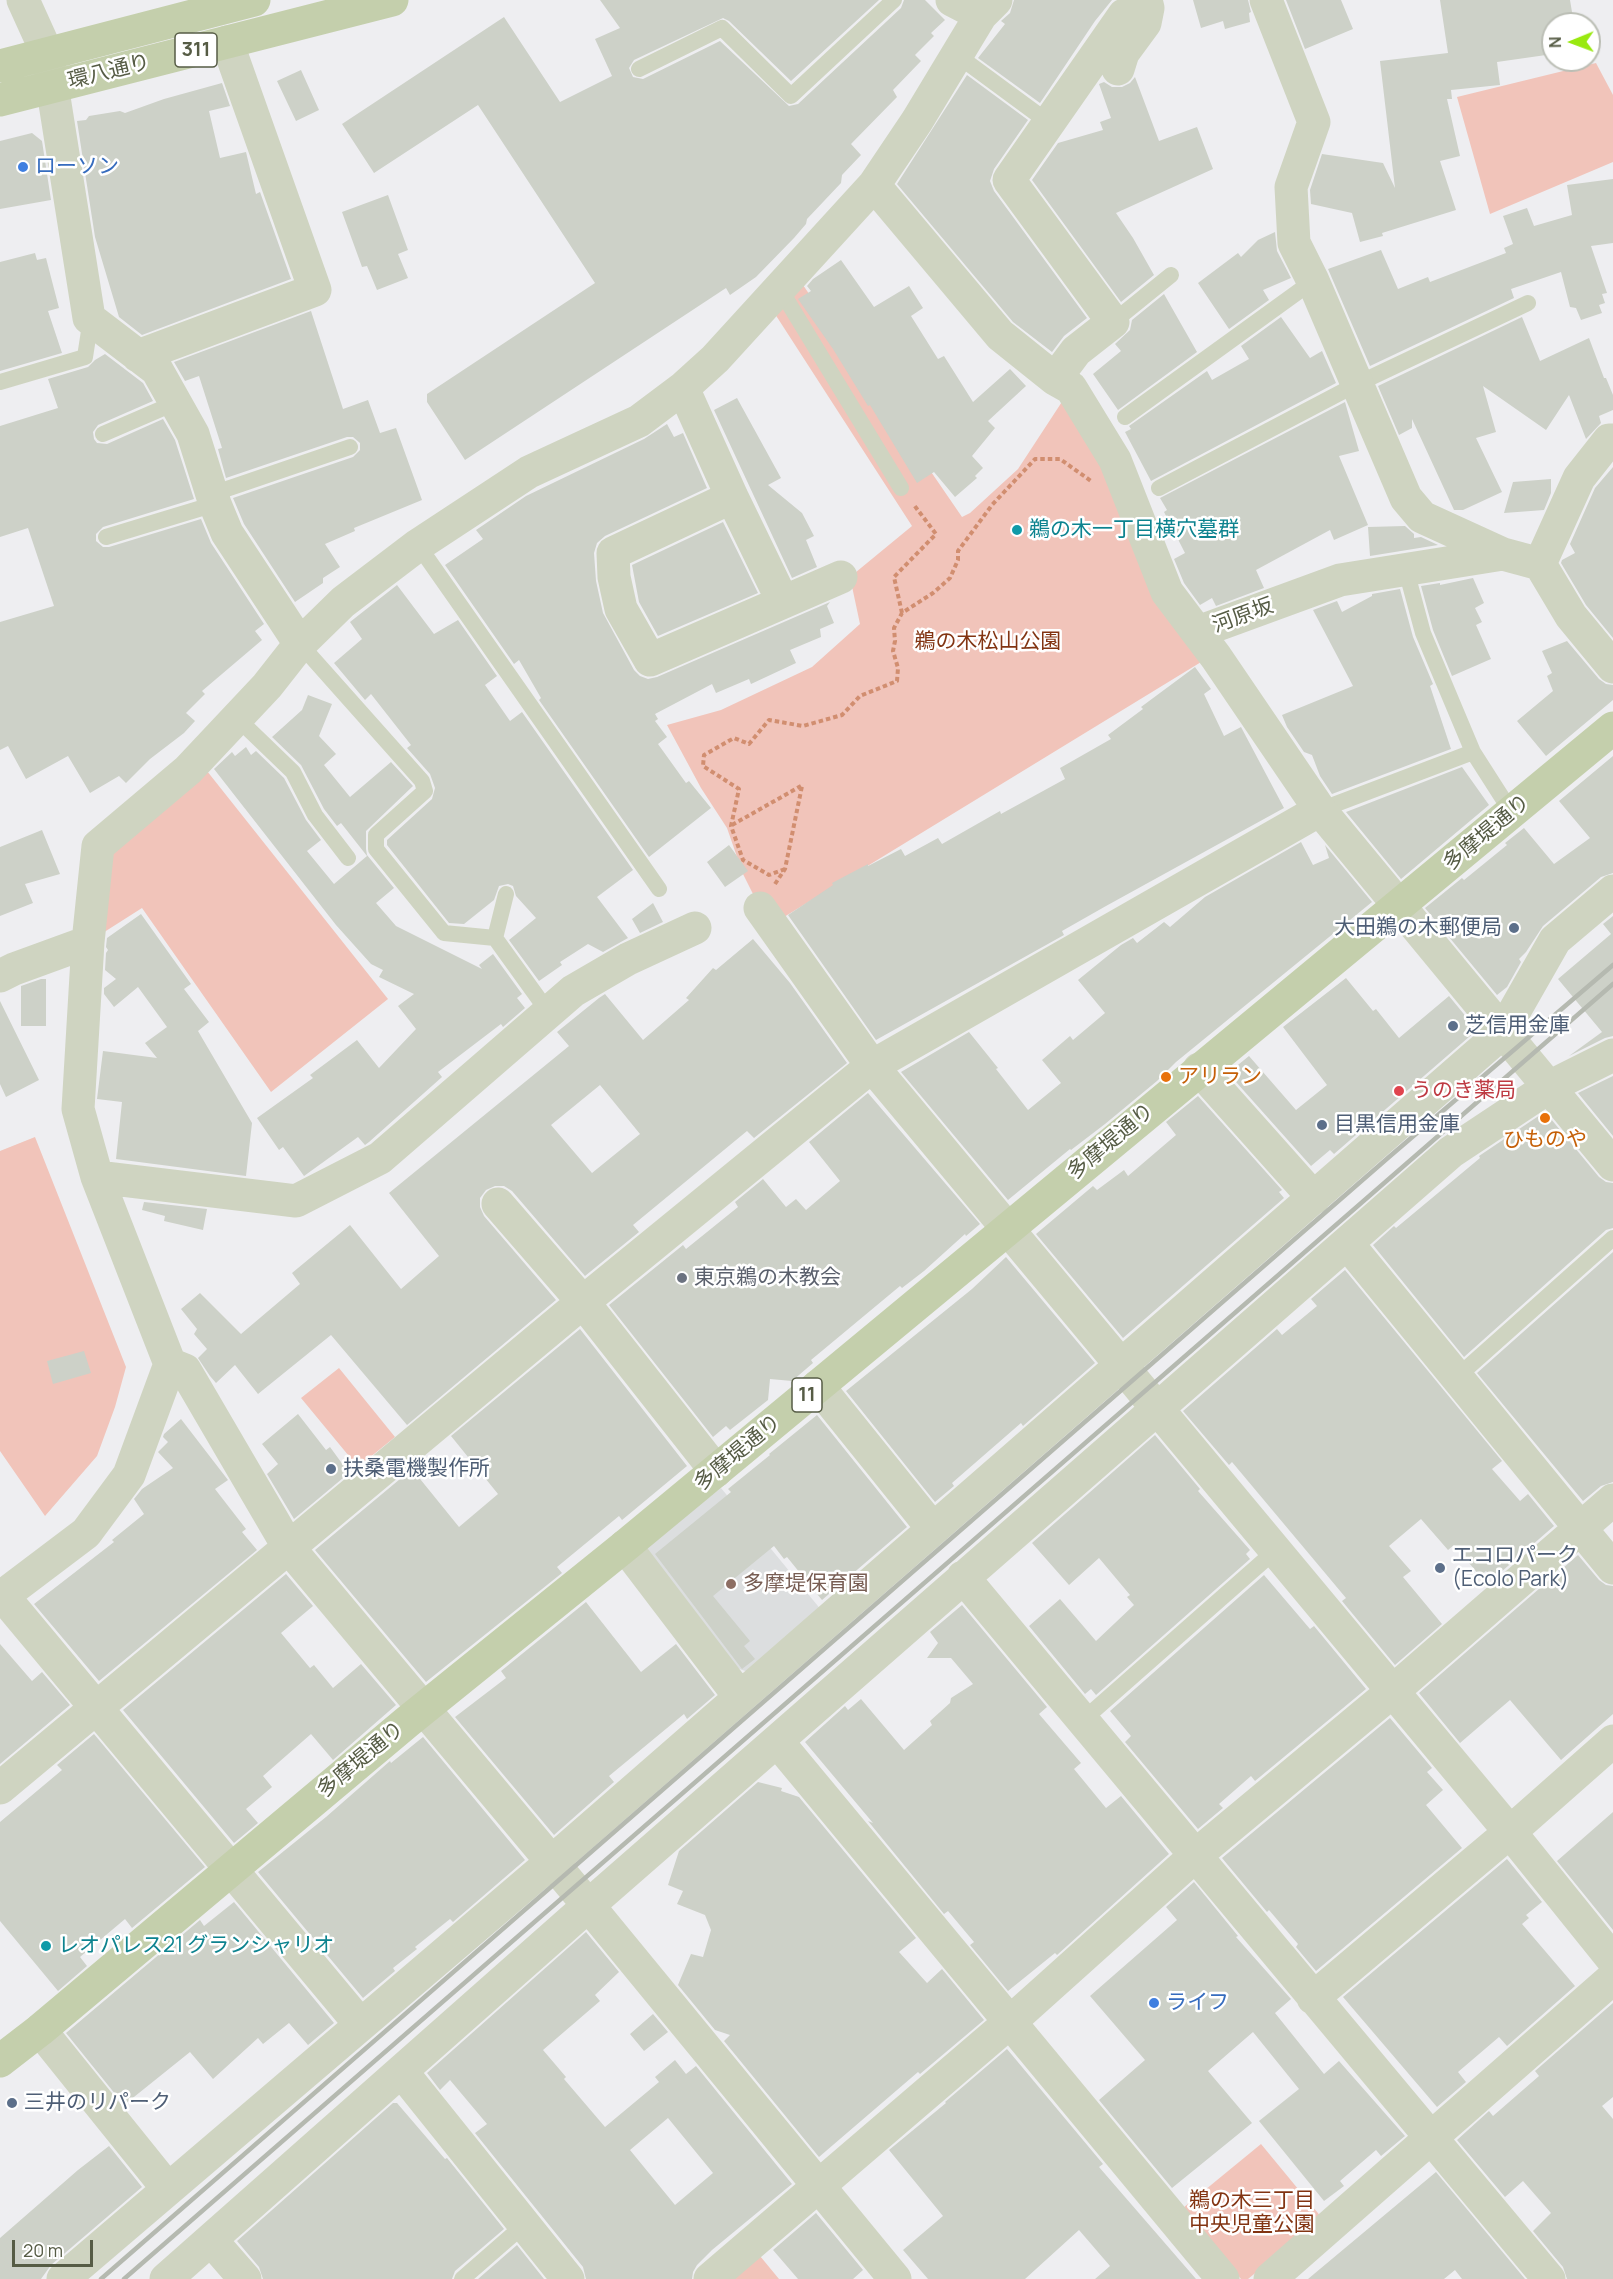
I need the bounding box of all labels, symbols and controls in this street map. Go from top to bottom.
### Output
north arrow [1541,12,1601,72]
road number: 311 [175,33,217,67]
text: N [1544,36,1566,48]
street label: 環八通り [65,50,153,94]
place label: ローソン [35,154,119,180]
marker: ローソン [16,160,30,174]
place label: 鵜の木一丁目横穴墓群 [1029,517,1239,543]
marker: 鵜の木一丁目横穴墓群 [1010,523,1024,537]
street label: 河原坂 [1209,593,1277,639]
park label: 鵜の木松山公園 [915,629,1061,655]
street label: 多摩堤通り [1439,790,1535,876]
place label: 大田鵜の木郵便局 [1334,915,1502,941]
marker: 大田鵜の木郵便局 [1507,921,1521,935]
place label: 芝信用金庫 [1465,1013,1570,1039]
marker: 芝信用金庫 [1446,1019,1460,1033]
place label: アリラン [1178,1064,1262,1090]
marker: アリラン [1159,1070,1173,1084]
place label: うのき薬局 [1411,1078,1516,1104]
marker: うのき薬局 [1392,1084,1406,1098]
street label: 多摩堤通り [1063,1099,1159,1185]
marker: ひものや [1538,1111,1552,1125]
place label: 目黒信用金庫 [1334,1112,1460,1138]
marker: 目黒信用金庫 [1315,1118,1329,1132]
place label: ひものや [1503,1127,1587,1153]
place label: 東京鵜の木教会 [694,1265,841,1291]
marker: 東京鵜の木教会 [675,1271,689,1285]
road number: 11 [792,1378,822,1412]
street label: 多摩堤通り [690,1410,786,1496]
place label: 扶桑電機製作所 [343,1456,490,1482]
marker: 扶桑電機製作所 [324,1462,338,1476]
place label: エコロパーク (Ecolo Park) [1452,1543,1578,1593]
marker: エコロパーク (Ecolo Park) [1433,1561,1447,1575]
place label: 多摩堤保育園 [743,1571,869,1597]
marker: 多摩堤保育園 [724,1577,738,1591]
street label: 多摩堤通り [313,1717,409,1803]
place label: レオパレス21 グランシャリオ [58,1933,334,1959]
marker: レオパレス21 グランシャリオ [39,1939,53,1953]
place label: ライフ [1166,1990,1229,2016]
marker: ライフ [1147,1996,1161,2010]
place label: 三井のリパーク [24,2090,171,2116]
marker: 三井のリパーク [5,2096,19,2110]
park label: 鵜の木三丁目 中央児童公園 [1189,2188,1315,2238]
scale bar [15,2228,96,2266]
text: 20 m [23,2238,63,2262]

